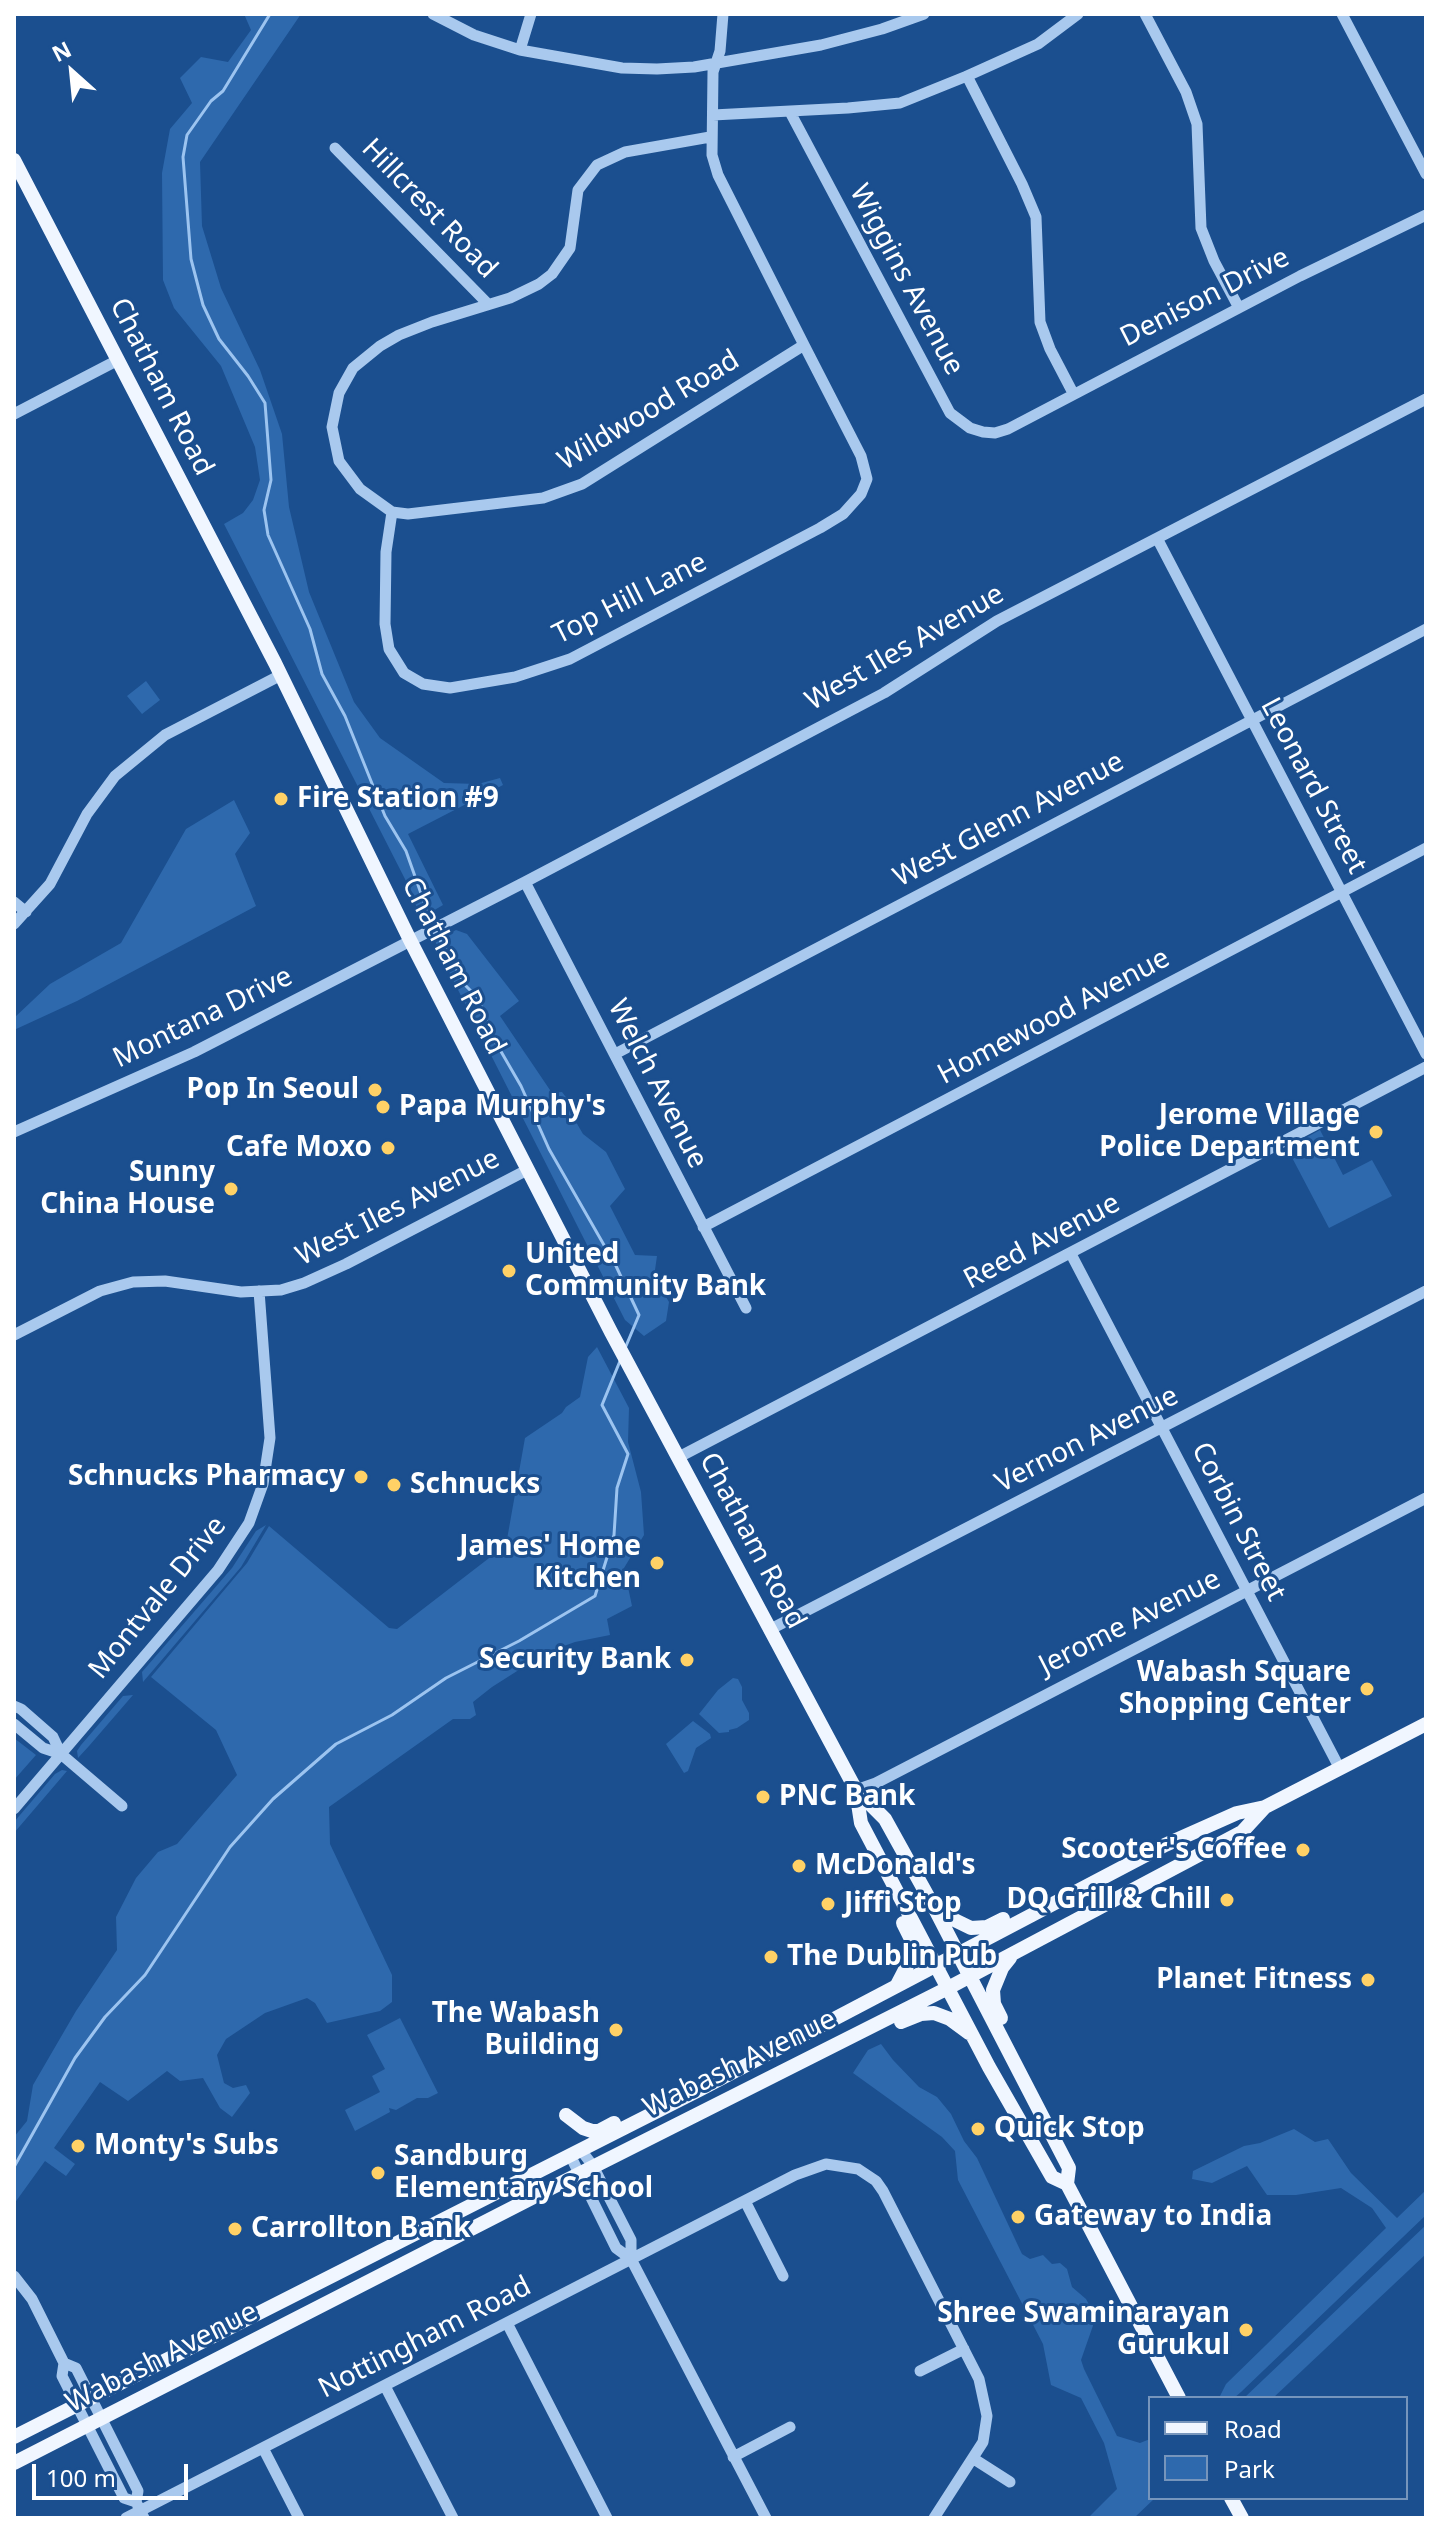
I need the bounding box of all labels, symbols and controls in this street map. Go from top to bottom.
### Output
north arrow [32,32,112,112]
text: N [46,33,76,68]
street label: Hillcrest Road [354,132,504,286]
street label: Wiggins Avenue [842,179,970,381]
street label: Denison Drive [1115,241,1295,355]
street label: Chatham Road [102,293,220,481]
street label: Wildwood Road [552,344,746,478]
street label: Top Hill Lane [547,546,713,652]
street label: West Iles Avenue [800,578,1010,718]
street label: Leonard Street [1253,692,1373,880]
street label: West Glenn Avenue [888,745,1130,895]
place label: Fire Station #9 [297,782,499,816]
marker: Fire Station #9 [272,790,290,808]
street label: Chatham Road [394,872,512,1060]
street label: Homewood Avenue [932,942,1176,1092]
street label: Montana Drive [108,960,298,1076]
street label: Welch Avenue [600,994,714,1174]
place label: Pop In Seoul [187,1073,359,1107]
marker: Pop In Seoul [366,1081,384,1099]
place label: Papa Murphy's [399,1090,606,1124]
marker: Papa Murphy's [374,1098,392,1116]
place label: Jerome Village Police Department [1099,1099,1360,1165]
marker: Jerome Village Police Department [1367,1123,1385,1141]
place label: Cafe Moxo [226,1131,372,1165]
marker: Cafe Moxo [379,1139,397,1157]
street label: West Iles Avenue [291,1142,505,1274]
place label: Sunny China House [40,1156,215,1222]
marker: Sunny China House [222,1180,240,1198]
street label: Reed Avenue [958,1187,1126,1297]
place label: United Community Bank [525,1238,766,1304]
marker: United Community Bank [500,1262,518,1280]
street label: Vernon Avenue [990,1379,1184,1501]
street label: Corbin Street [1184,1437,1292,1607]
street label: Chatham Road [691,1447,813,1635]
place label: Schnucks Pharmacy [68,1460,345,1494]
marker: Schnucks Pharmacy [352,1468,370,1486]
place label: Schnucks [410,1468,540,1502]
marker: Schnucks [385,1476,403,1494]
street label: Montvale Drive [82,1510,234,1686]
place label: James' Home Kitchen [459,1530,641,1596]
marker: James' Home Kitchen [648,1554,666,1572]
street label: Jerome Avenue [1034,1563,1226,1683]
place label: Security Bank [479,1643,671,1677]
marker: Security Bank [678,1651,696,1669]
place label: Wabash Square Shopping Center [1119,1656,1351,1722]
marker: Wabash Square Shopping Center [1358,1680,1376,1698]
place label: PNC Bank [779,1780,915,1814]
marker: PNC Bank [754,1788,772,1806]
place label: Scooter's Coffee [1061,1833,1287,1867]
marker: Scooter's Coffee [1294,1841,1312,1859]
place label: McDonald's [815,1849,976,1883]
marker: McDonald's [790,1857,808,1875]
place label: DQ Grill & Chill [1006,1883,1211,1917]
place label: Jiffi Stop [844,1887,962,1921]
marker: DQ Grill & Chill [1218,1891,1236,1909]
marker: Jiffi Stop [819,1895,837,1913]
place label: The Dublin Pub [787,1940,997,1974]
marker: The Dublin Pub [762,1948,780,1966]
place label: Planet Fitness [1156,1963,1352,1997]
marker: Planet Fitness [1359,1971,1377,1989]
place label: The Wabash Building [432,1997,600,2063]
street label: Wabash Avenue [638,2003,842,2125]
marker: The Wabash Building [607,2021,625,2039]
place label: Quick Stop [994,2112,1145,2146]
marker: Quick Stop [969,2120,987,2138]
place label: Monty's Subs [94,2129,279,2163]
marker: Monty's Subs [69,2137,87,2155]
place label: Sandburg Elementary School [394,2140,653,2206]
marker: Sandburg Elementary School [369,2164,387,2182]
place label: Gateway to India [1034,2200,1272,2234]
marker: Gateway to India [1009,2208,1027,2226]
place label: Carrollton Bank [251,2212,470,2246]
marker: Carrollton Bank [226,2220,244,2238]
street label: Nottingham Road [313,2270,537,2406]
street label: Wabash Avenue [61,2295,263,2421]
place label: Shree Swaminarayan Gurukul [937,2297,1230,2363]
marker: Shree Swaminarayan Gurukul [1237,2321,1255,2339]
legend [1148,2396,1408,2500]
text: Road [1224,2412,1282,2445]
scale bar [36,2448,192,2498]
text: Park [1224,2452,1275,2485]
text: 100 m [46,2461,116,2494]

